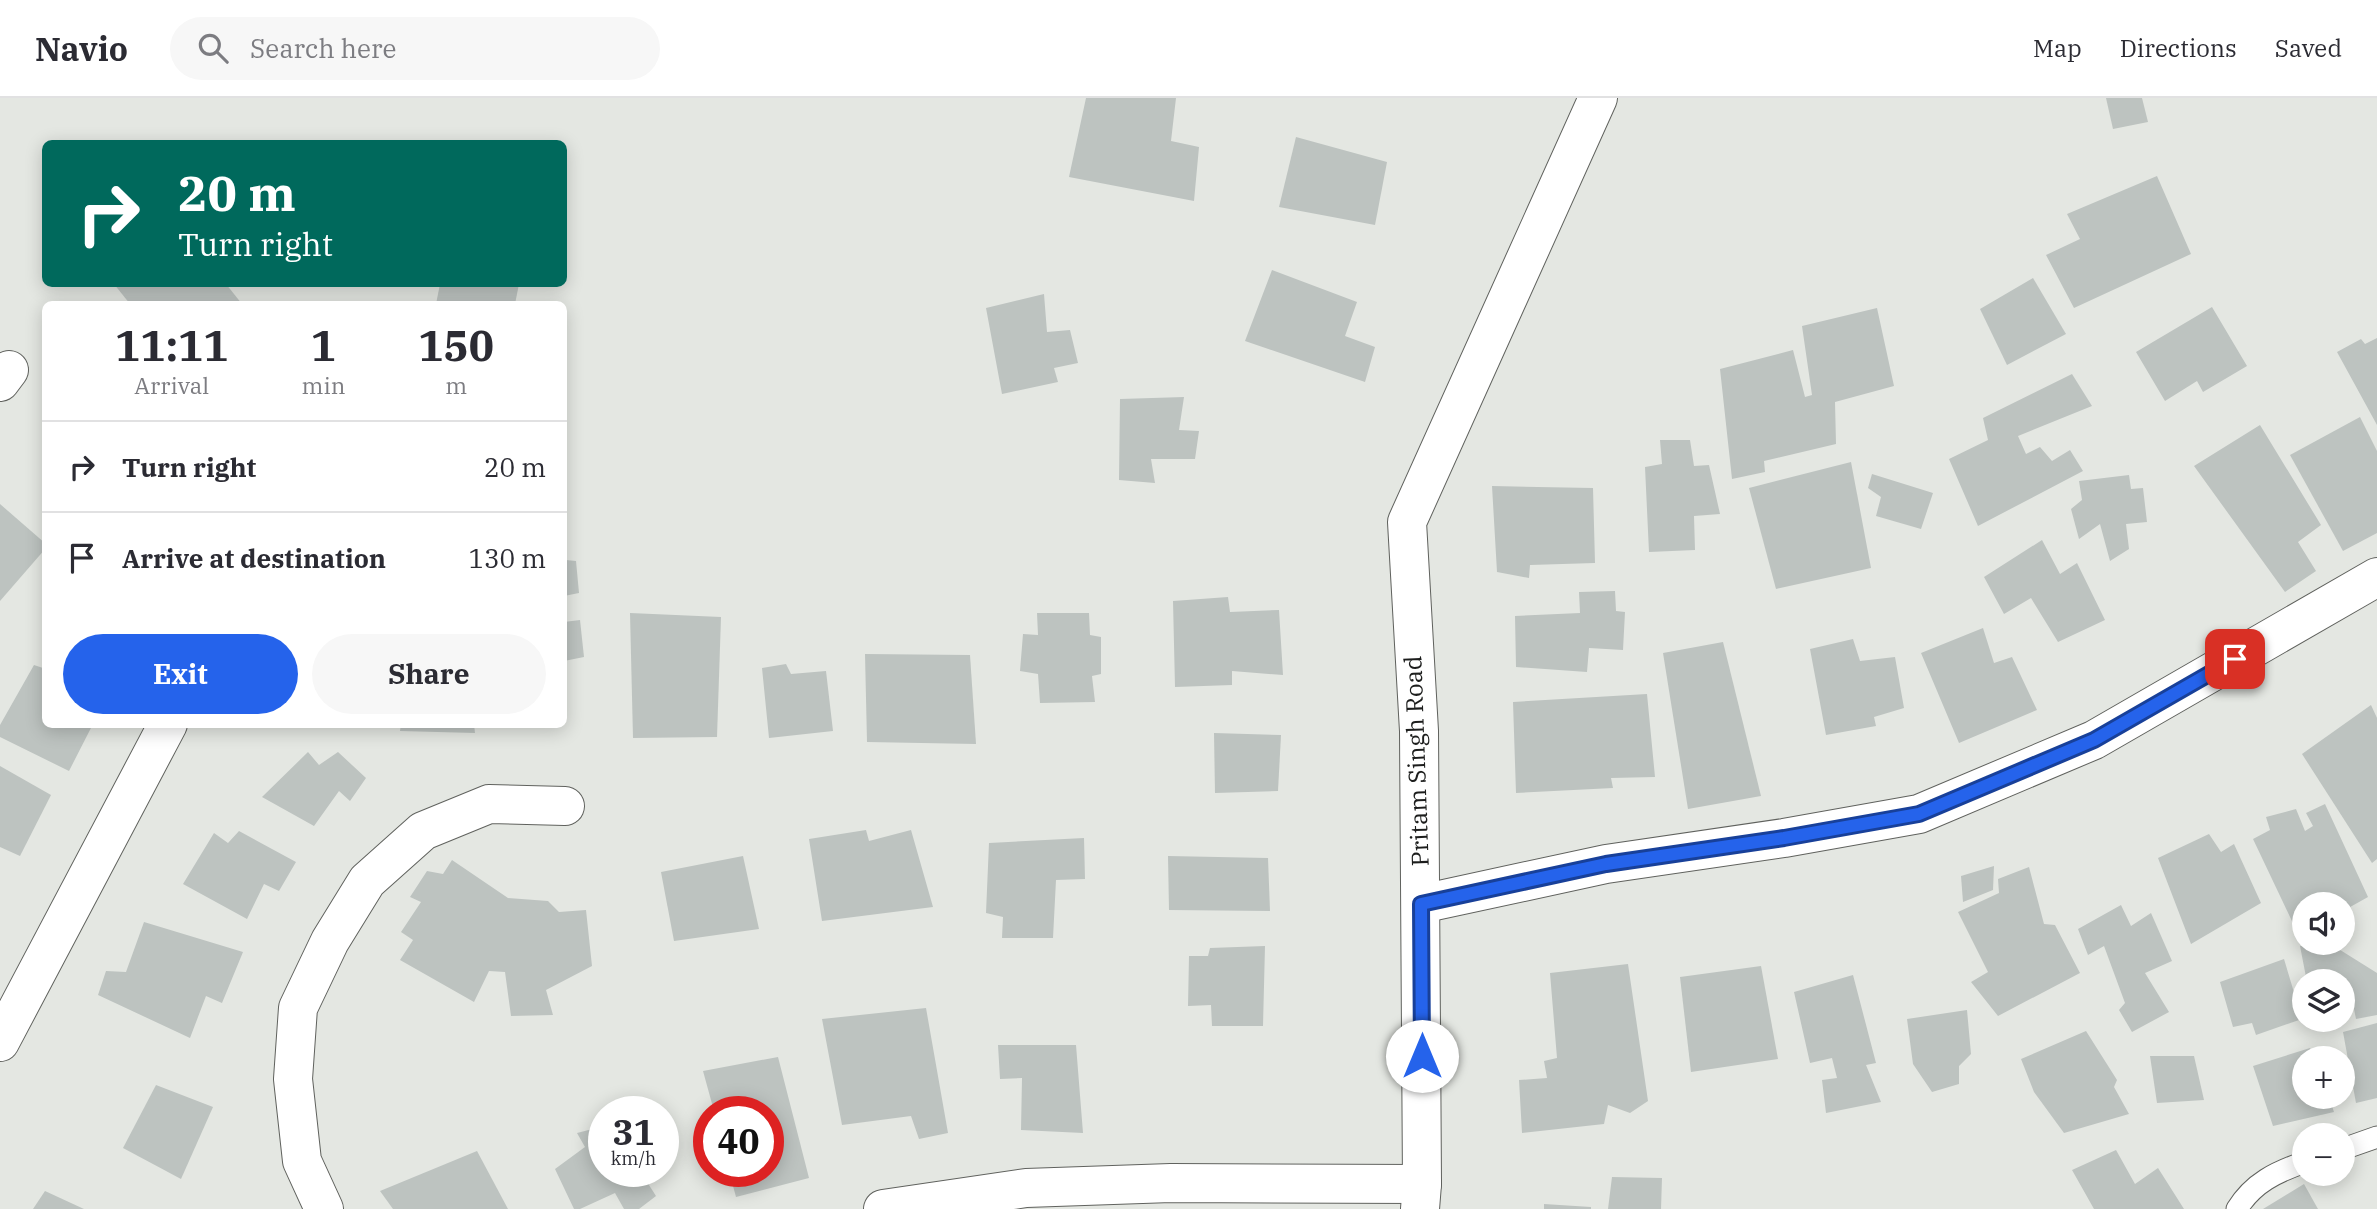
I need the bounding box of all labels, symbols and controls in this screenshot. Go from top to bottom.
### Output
search box [170,17,660,80]
text: Navio [35,27,128,70]
icon: search [194,29,232,67]
text: Search here [250,31,396,65]
text: Map [2033,32,2082,64]
text: Directions [2120,32,2237,64]
text: Saved [2275,32,2342,64]
text: 20 m [178,161,296,224]
icon: right [63,168,154,259]
text: Turn right [178,223,333,265]
text: 11:11 [115,318,229,373]
text: 1 [311,318,336,373]
text: 150 [418,318,494,373]
text: Arrival [134,370,209,400]
text: min [302,370,345,400]
text: m [445,370,467,400]
icon: right [63,448,101,486]
text: Turn right [122,450,256,484]
text: 20 m [484,450,546,484]
icon: arrive [63,539,101,577]
text: Arrive at destination [122,541,386,575]
text: 130 m [468,541,546,575]
pin [2205,629,2265,689]
button: Exit [63,634,298,714]
button: Share [312,634,546,714]
icon: arrive [2216,640,2254,678]
street label: Pritam Singh Road [1396,655,1436,867]
map controls [2292,892,2355,1186]
button: sound [2292,892,2355,955]
button: layers [2292,969,2355,1032]
position arrow [1385,1019,1459,1093]
button: + [2292,1046,2355,1109]
speed limit sign: 40 [693,1096,784,1187]
text: 31 [612,1109,655,1155]
button: − [2292,1123,2355,1186]
text: km/h [611,1147,656,1170]

